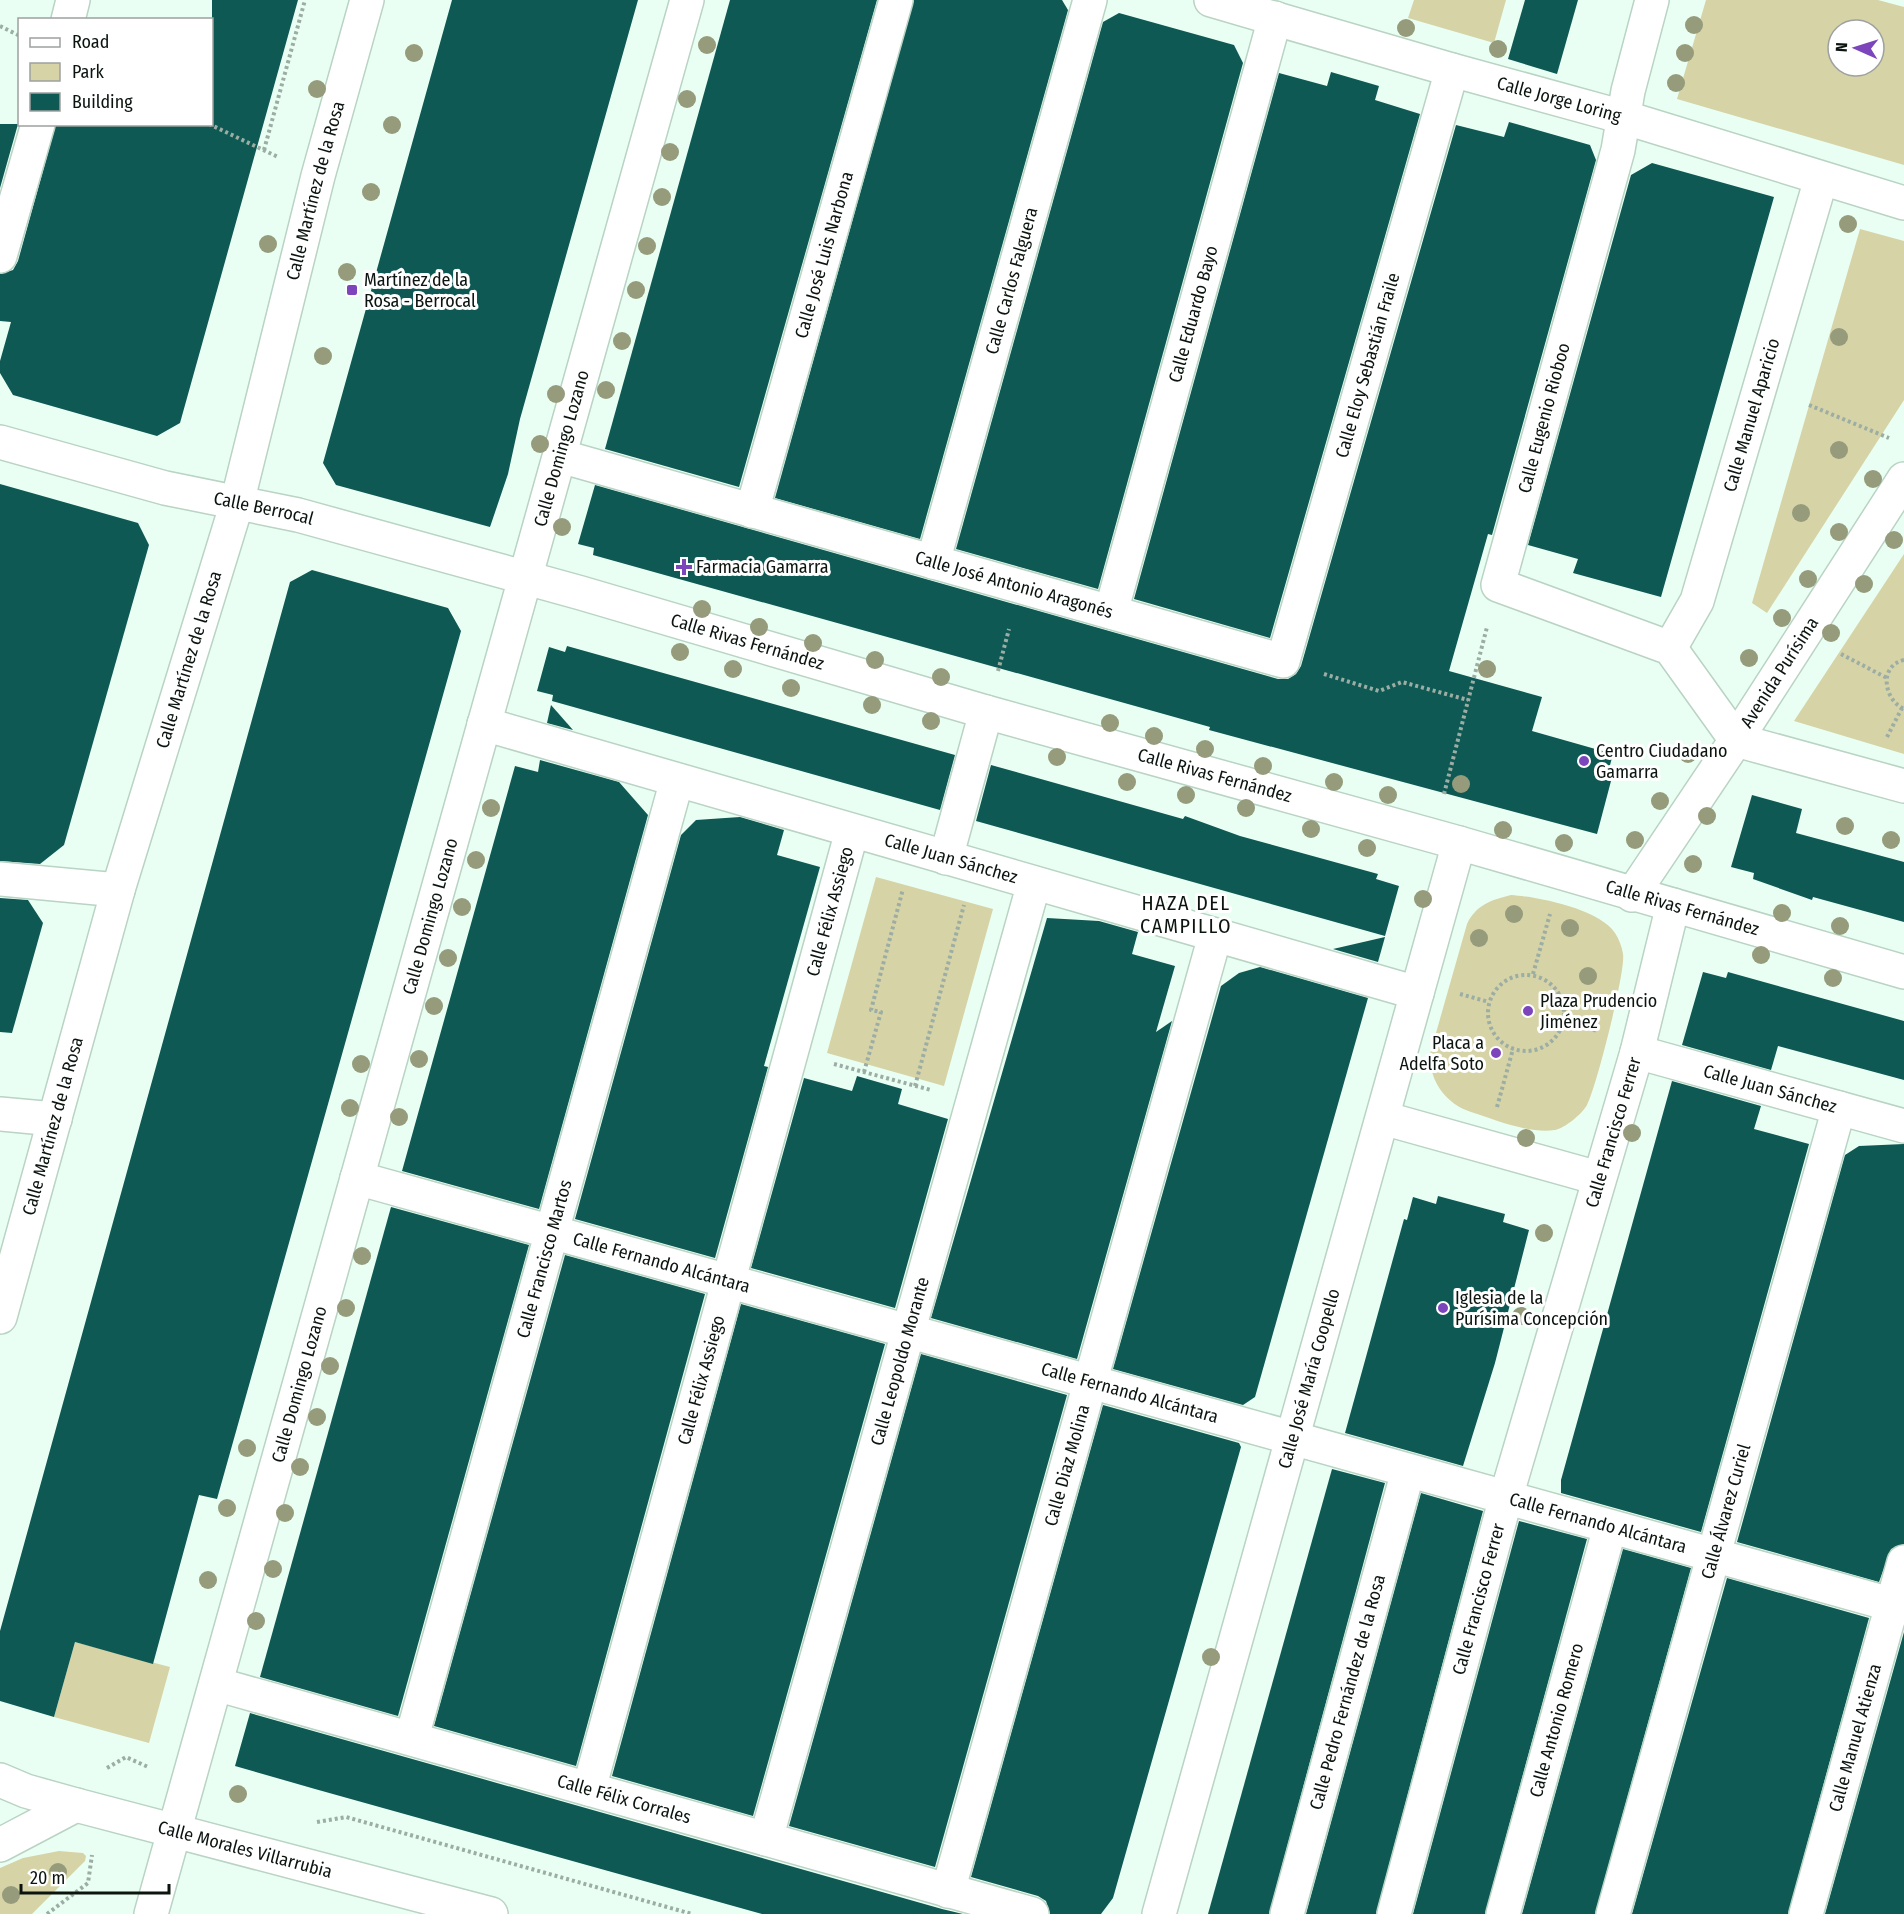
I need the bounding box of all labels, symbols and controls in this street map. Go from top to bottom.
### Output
legend [18,18,213,126]
north arrow [1826,18,1886,78]
text: Road [72,31,109,53]
text: N [1832,42,1851,53]
text: Park [72,61,105,83]
street label: Calle Jorge Loring [1495,72,1624,127]
text: Building [72,91,133,113]
street label: Calle Martínez de la Rosa [282,98,349,282]
street label: Calle José Luis Narbona [790,169,858,341]
street label: Calle Carlos Falguera [981,205,1043,357]
street label: Calle Eduardo Bayo [1164,243,1223,385]
place label: Martínez de la Rosa - Berrocal [364,269,476,312]
street label: Calle Eloy Sebastián Fraile [1331,270,1404,460]
marker: Martínez de la Rosa - Berrocal [345,283,359,297]
street label: Calle Manuel Aparicio [1719,336,1785,494]
street label: Calle Eugenio Rioboo [1513,340,1575,496]
street label: Calle Domingo Lozano [529,368,594,529]
street label: Calle Berrocal [212,487,316,530]
street label: Calle José Antonio Aragonés [913,546,1116,623]
place label: Farmacia Gamarra [696,556,829,578]
marker: Farmacia Gamarra [677,560,691,574]
street label: Calle Martínez de la Rosa [151,568,226,751]
street label: Calle Rivas Fernández [668,609,827,675]
street label: Avenida Purísima [1736,613,1823,732]
place label: Centro Ciudadano Gamarra [1596,740,1728,783]
street label: Calle Rivas Fernández [1135,744,1294,807]
marker: Centro Ciudadano Gamarra [1577,754,1591,768]
street label: Calle Juan Sánchez [882,829,1020,888]
street label: Calle Domingo Lozano [398,836,463,997]
street label: Calle Félix Assiego [802,844,858,979]
street label: Calle Rivas Fernández [1603,875,1762,940]
district label: HAZA DEL CAMPILLO [1140,891,1232,938]
place label: Plaza Prudencio Jiménez [1540,990,1657,1033]
marker: Plaza Prudencio Jiménez [1521,1004,1535,1018]
place label: Placa a Adelfa Soto [1400,1032,1484,1075]
street label: Calle Martínez de la Rosa [18,1034,88,1218]
marker: Placa a Adelfa Soto [1489,1046,1503,1060]
street label: Calle Francisco Ferrer [1581,1054,1646,1210]
street label: Calle Juan Sánchez [1701,1060,1839,1118]
street label: Calle Francisco Martos [512,1177,577,1341]
street label: Calle Fernando Alcántara [570,1228,753,1298]
street label: Calle Leopoldo Morante [866,1275,934,1448]
street label: Calle José María Coopello [1273,1286,1345,1471]
place label: Iglesia de la Purísima Concepción [1455,1287,1608,1330]
marker: Iglesia de la Purísima Concepción [1436,1301,1450,1315]
street label: Calle Domingo Lozano [267,1304,332,1465]
street label: Calle Félix Assiego [673,1313,730,1447]
street label: Calle Fernando Alcántara [1039,1358,1221,1428]
street label: Calle Diaz Molina [1040,1402,1095,1529]
street label: Calle Álvarez Curiel [1696,1441,1755,1582]
street label: Calle Fernando Alcántara [1507,1488,1689,1558]
street label: Calle Francisco Ferrer [1448,1520,1510,1677]
street label: Calle Pedro Fernández de la Rosa [1305,1572,1390,1812]
street label: Calle Antonio Romero [1525,1641,1588,1800]
street label: Calle Manuel Atienza [1824,1661,1886,1814]
street label: Calle Félix Corrales [555,1770,694,1828]
street label: Calle Morales Villarrubia [156,1816,335,1883]
scale bar [21,1857,170,1895]
text: 20 m [30,1867,65,1889]

